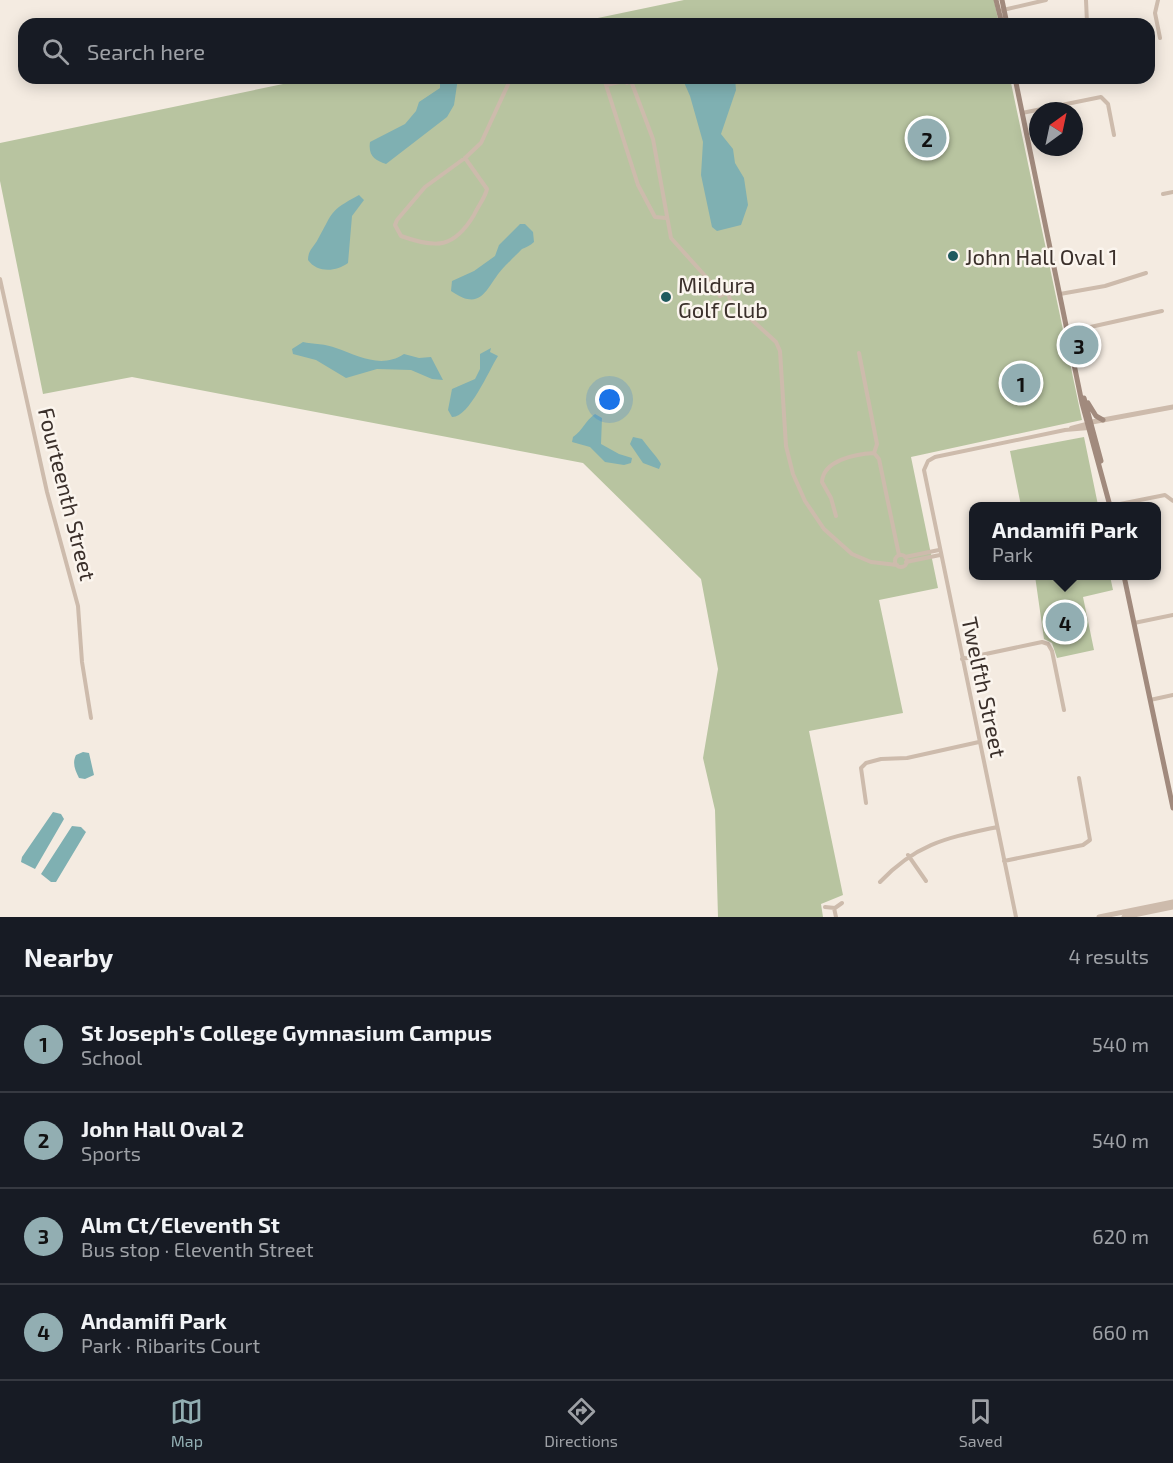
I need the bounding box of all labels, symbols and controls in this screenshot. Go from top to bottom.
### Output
search box [18,18,1155,84]
icon: search [39,35,72,68]
text: Search here [87,38,205,64]
north arrow [1029,102,1083,156]
pin: 2 [908,116,946,160]
place label: John Hall Oval 1 [965,243,1118,269]
marker: John Hall Oval 1 [946,249,960,263]
place label: Mildura Golf Club [678,271,768,322]
marker: Mildura Golf Club [659,290,673,304]
pin: 3 [1060,322,1098,368]
pin: 1 [1002,360,1040,406]
your location [595,385,624,414]
street label: Fourteenth Street [34,405,102,583]
popup [969,502,1161,580]
text: Andamifi Park [992,516,1138,542]
text: Park [992,542,1033,566]
pin: 4 [1046,600,1084,644]
street label: Twelfth Street [957,614,1013,760]
text: Nearby [24,941,113,972]
text: 4 results [1069,944,1149,968]
text: St Joseph's College Gymnasium Campus [81,1019,492,1045]
text: 1 [39,1032,48,1056]
text: 540 m [1092,1032,1149,1056]
text: School [81,1045,142,1069]
text: John Hall Oval 2 [81,1115,244,1141]
text: 2 [38,1128,49,1152]
text: 540 m [1092,1128,1149,1152]
text: Sports [81,1141,141,1165]
text: Alm Ct/Eleventh St [81,1211,280,1237]
text: 3 [38,1224,49,1248]
text: 620 m [1092,1224,1149,1248]
text: Bus stop · Eleventh Street [81,1237,314,1261]
text: Andamifi Park [81,1307,227,1333]
text: 4 [37,1320,50,1344]
text: 660 m [1092,1320,1149,1344]
text: Park · Ribarits Court [81,1333,260,1357]
tab: Map [170,1395,203,1450]
tab: Directions [544,1395,618,1450]
tab: Saved [959,1395,1003,1450]

